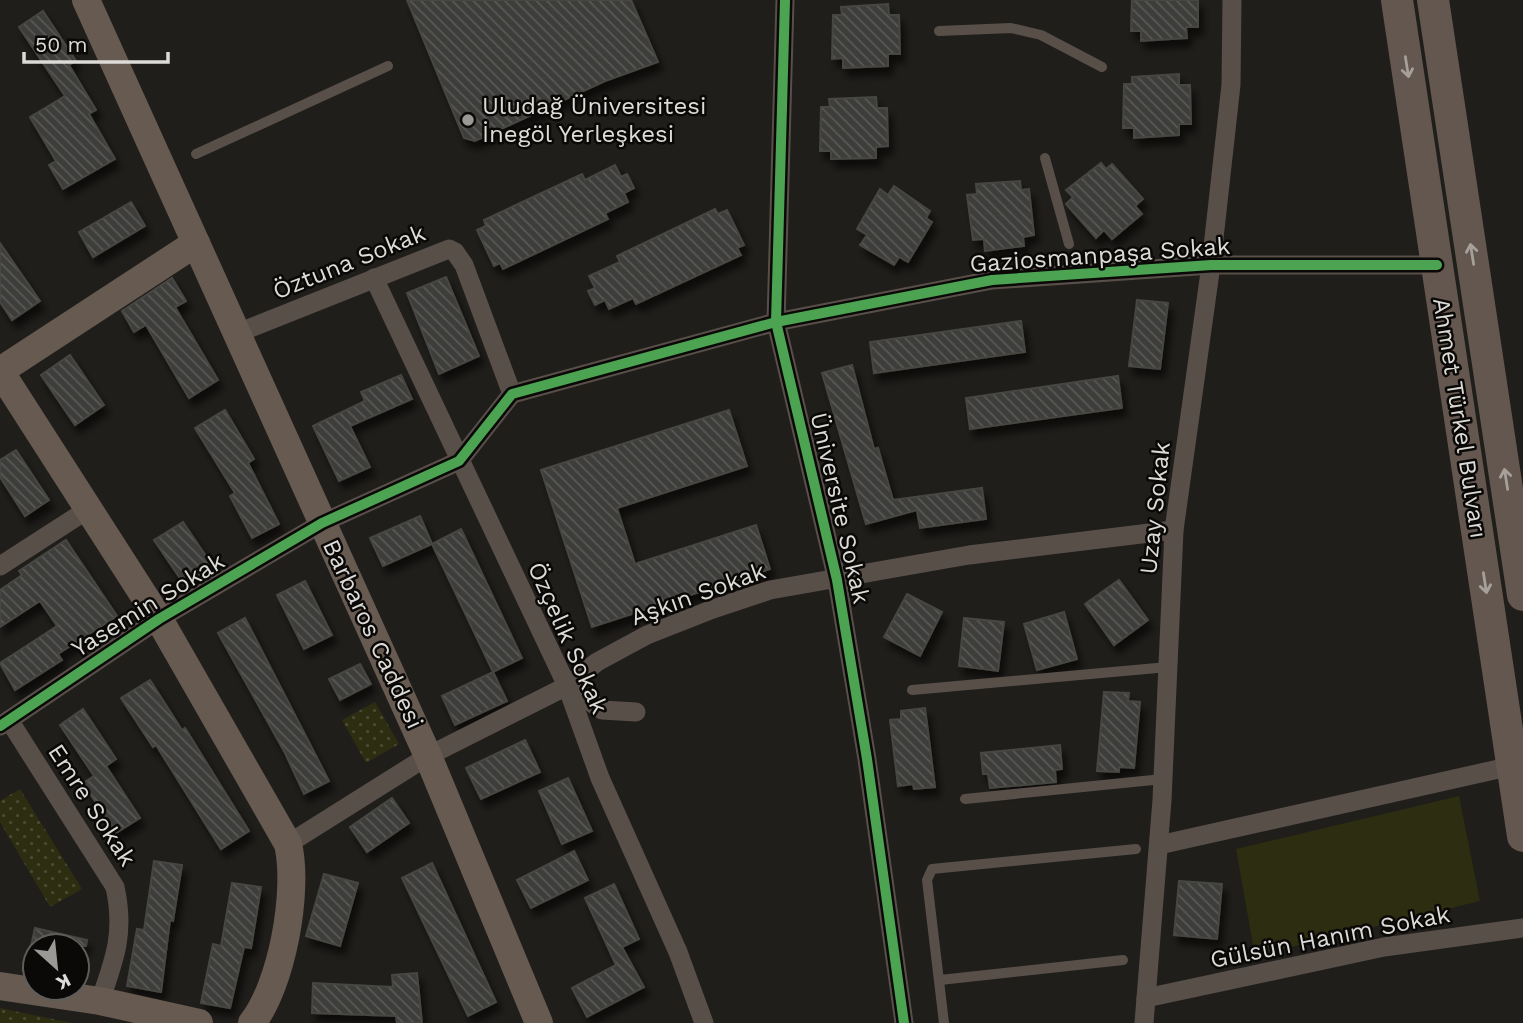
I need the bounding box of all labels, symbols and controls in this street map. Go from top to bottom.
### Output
scale bar [24,21,168,65]
text: 50 m [35,32,87,57]
one-way arrow [1401,56,1414,78]
place label: Uludağ Üniversitesi İnegöl Yerleşkesi [482,92,706,148]
marker: Uludağ Üniversitesi İnegöl Yerleşkesi [460,112,476,128]
street label: Öztuna Sokak [269,219,430,305]
street label: Gaziosmanpaşa Sokak [969,232,1232,278]
one-way arrow [1465,243,1478,266]
street label: Ahmet Türkel Bulvarı [1427,296,1493,540]
street label: Üniversite Sokak [804,410,876,607]
street label: Uzay Sokak [1134,440,1176,576]
one-way arrow [1499,468,1512,491]
street label: Barbaros Caddesi [317,535,429,733]
street label: Yasemin Sokak [67,547,230,663]
street label: Aşkın Sokak [627,556,770,631]
street label: Özçelik Sokak [522,558,614,719]
one-way arrow [1479,571,1492,594]
street label: Emre Sokak [42,739,142,872]
street label: Gülsün Hanım Sokak [1208,900,1453,974]
north arrow [21,932,91,1002]
text: K [52,968,75,995]

